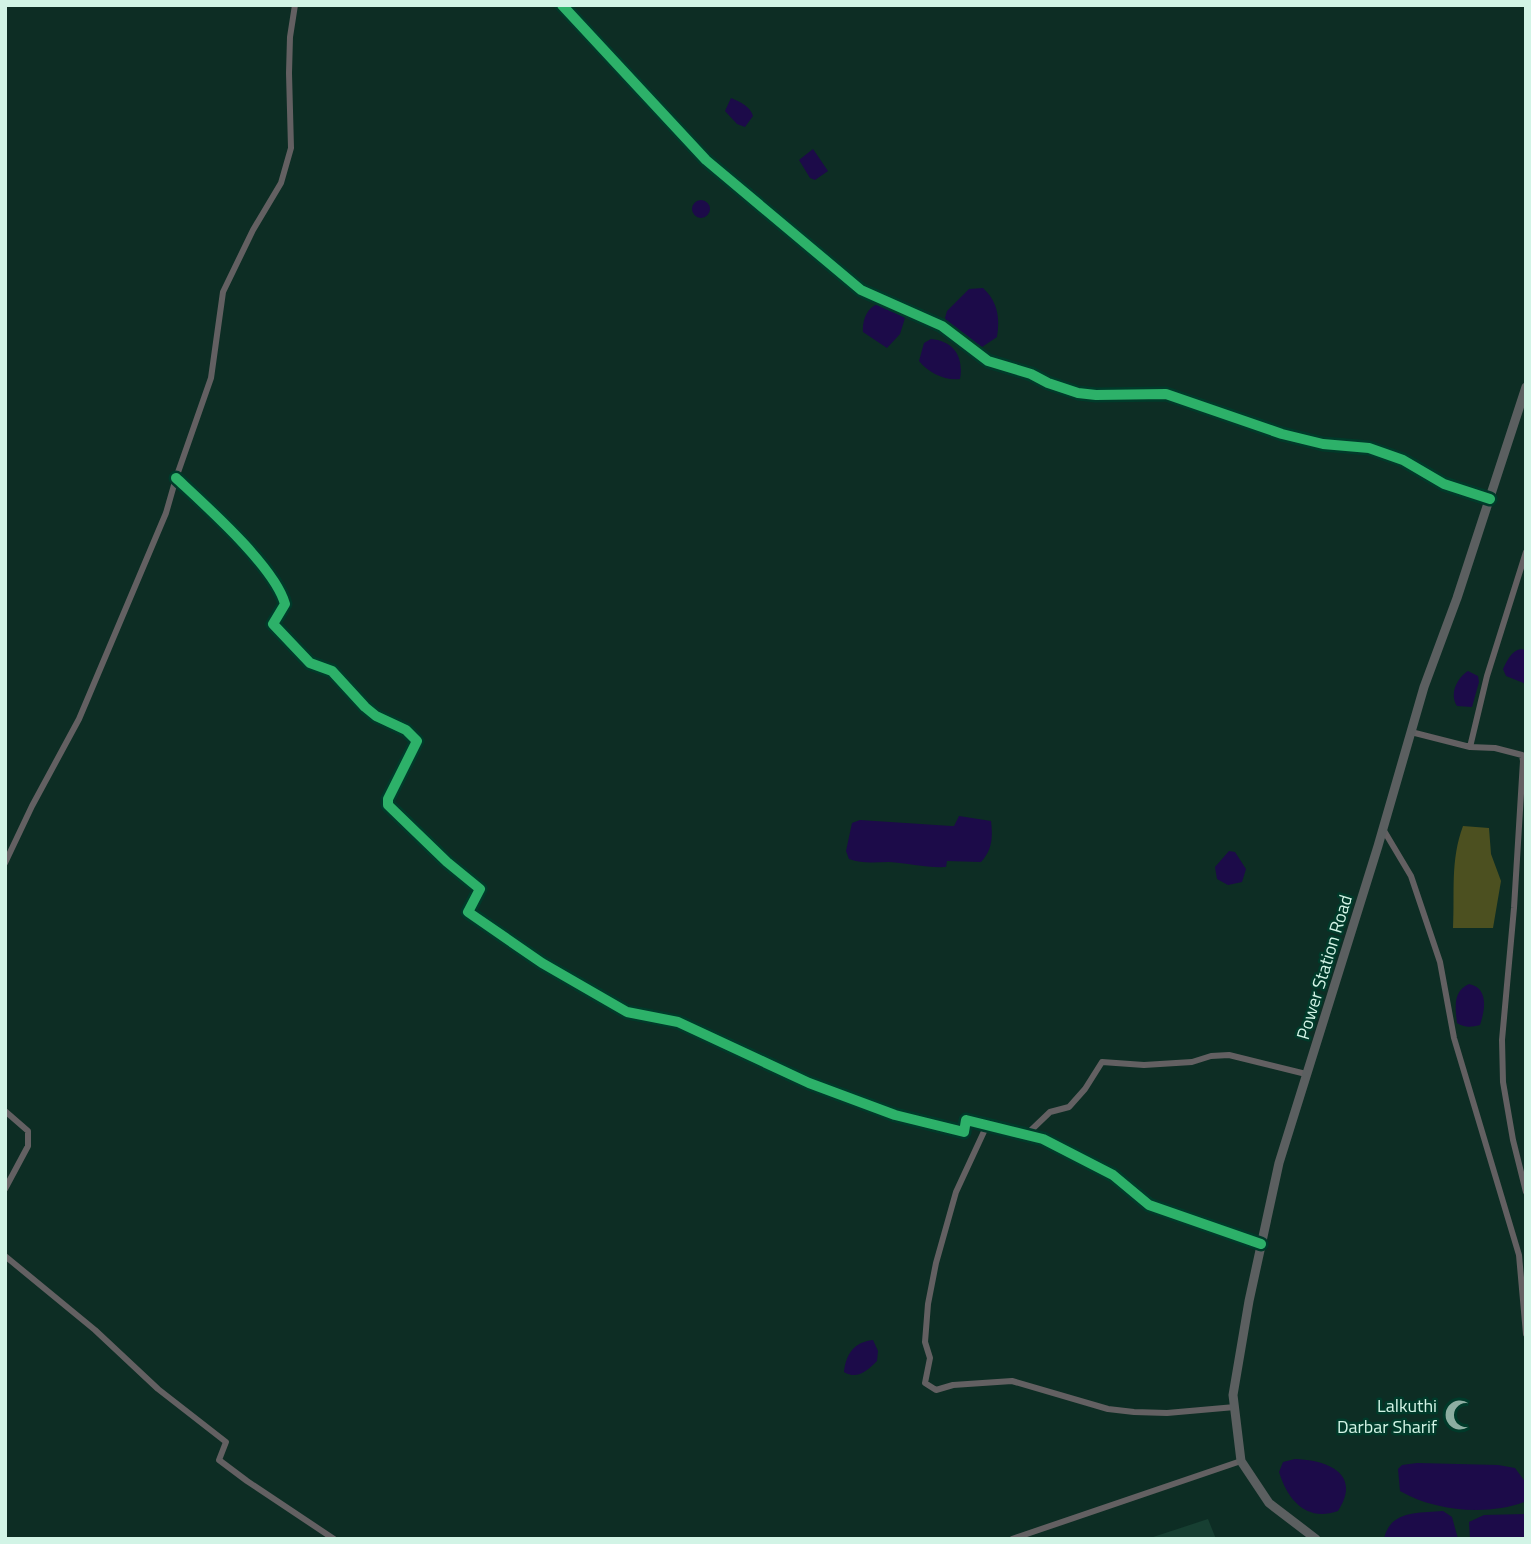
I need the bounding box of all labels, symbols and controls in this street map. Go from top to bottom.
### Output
street label: Power Station Road [1289,891,1359,1043]
place label: Lalkuthi Darbar Sharif [1337,1392,1437,1440]
mosque icon: Lalkuthi Darbar Sharif [1443,1398,1477,1432]

